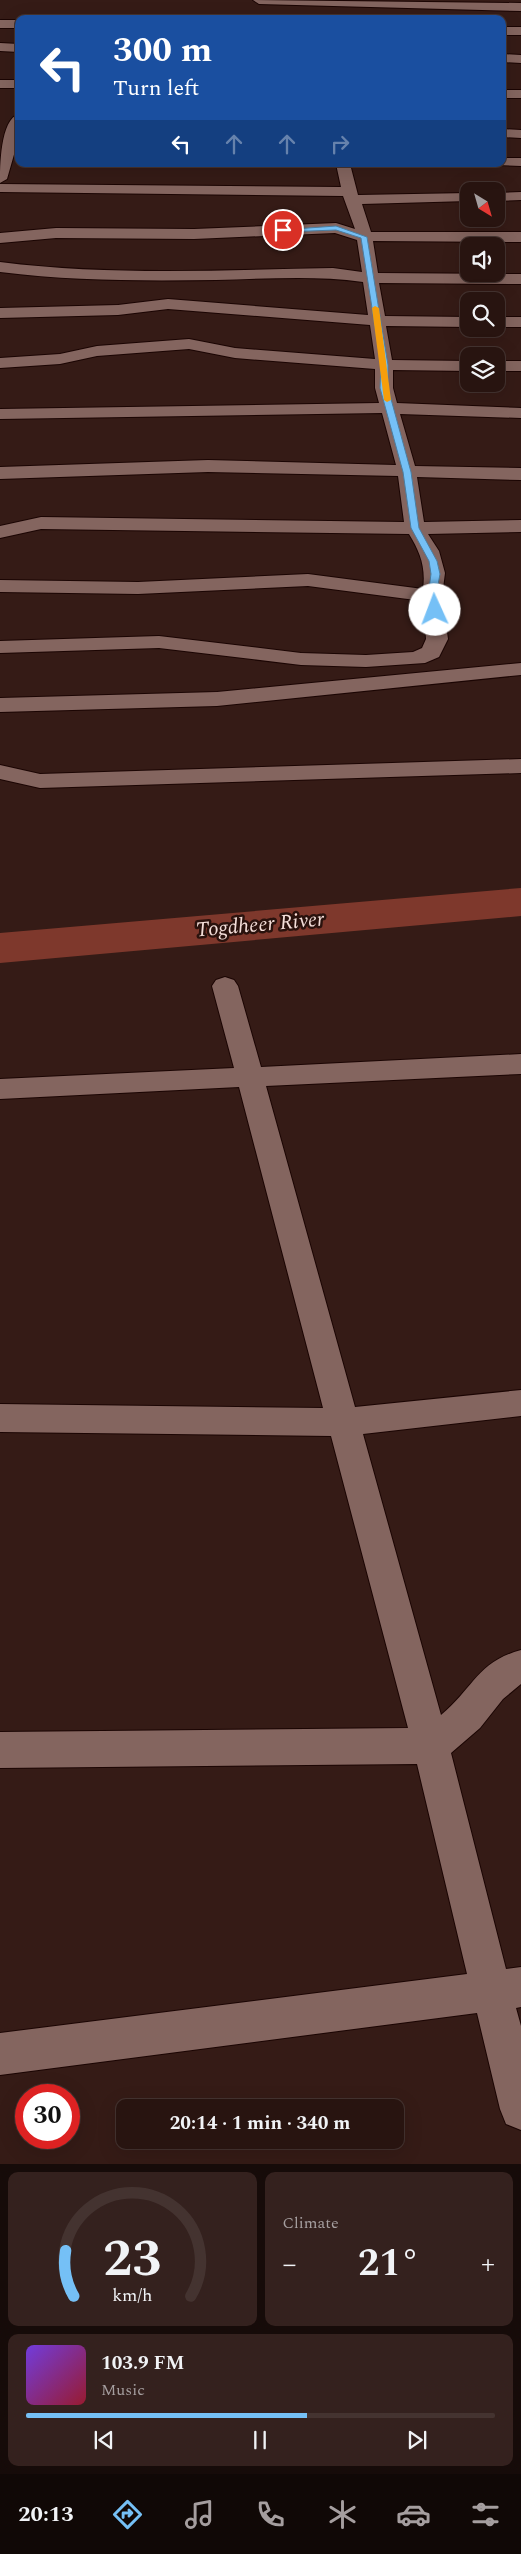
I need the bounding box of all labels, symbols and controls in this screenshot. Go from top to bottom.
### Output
text: 300 m [113,24,212,77]
icon: left [30,35,95,100]
text: Turn left [113,72,199,105]
icon: left [167,130,195,158]
icon: ahead [220,130,248,158]
icon: ahead [273,130,301,158]
icon: right [326,130,354,158]
north arrow [460,182,505,228]
map controls [460,182,505,392]
pin [262,209,304,251]
icon: arrive [269,216,297,244]
button: sound [460,237,505,282]
button: search [460,292,505,337]
button: layers [460,347,505,392]
position arrow [408,583,460,635]
water label: Togdheer River [194,903,326,947]
speed limit sign: 30 [15,2084,80,2149]
text: 20:14 · 1 min · 340 m [170,2109,350,2138]
text: Climate [283,2211,339,2235]
text: 23 [103,2220,161,2299]
text: 21° [358,2235,420,2293]
text: − [283,2243,297,2286]
text: + [481,2243,495,2286]
text: km/h [112,2282,152,2309]
text: 103.9 FM [101,2349,184,2378]
text: Music [101,2378,145,2402]
icon: previous [90,2426,118,2454]
icon: pause [246,2426,274,2454]
icon: next [403,2426,431,2454]
icon: directions [110,2497,145,2532]
icon: music [182,2497,217,2532]
icon: phone [253,2497,288,2532]
icon: climate [325,2497,360,2532]
icon: car [396,2497,431,2532]
icon: filters [468,2497,503,2532]
text: 20:13 [18,2498,74,2531]

